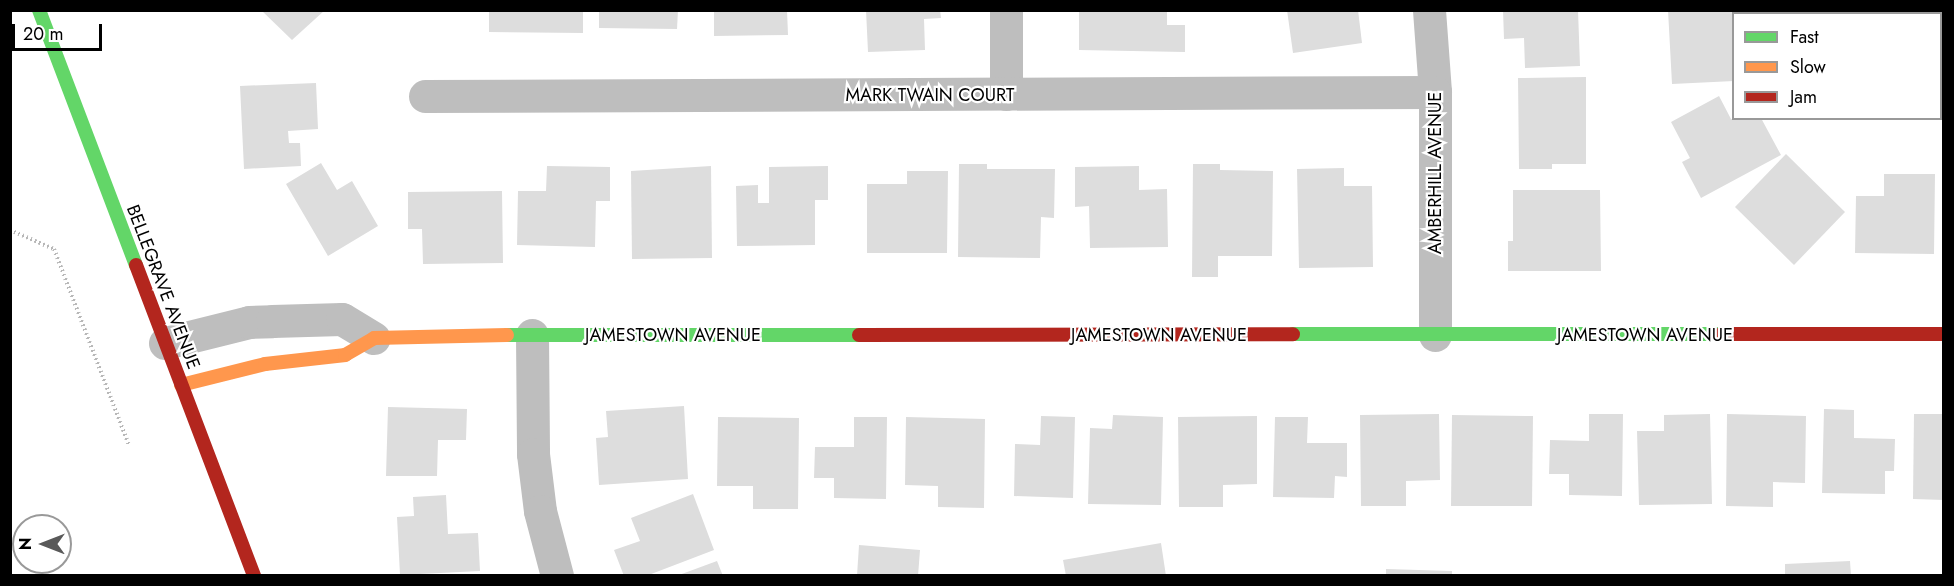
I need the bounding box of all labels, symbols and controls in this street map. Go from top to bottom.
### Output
scale bar [15,12,105,50]
legend [1732,12,1942,120]
text: 20 m [23,21,63,47]
text: Fast [1790,24,1819,50]
text: Slow [1790,54,1826,80]
street label: MARK TWAIN COURT [846,84,1014,106]
text: Jam [1790,84,1817,110]
street label: AMBERHILL AVENUE [1424,92,1446,254]
street label: BELLEGRAVE AVENUE [122,202,204,372]
street label: JAMESTOWN AVENUE [585,324,761,346]
street label: JAMESTOWN AVENUE [1071,324,1247,346]
street label: JAMESTOWN AVENUE [1557,324,1733,346]
north arrow [12,514,72,574]
text: N [14,538,37,550]

